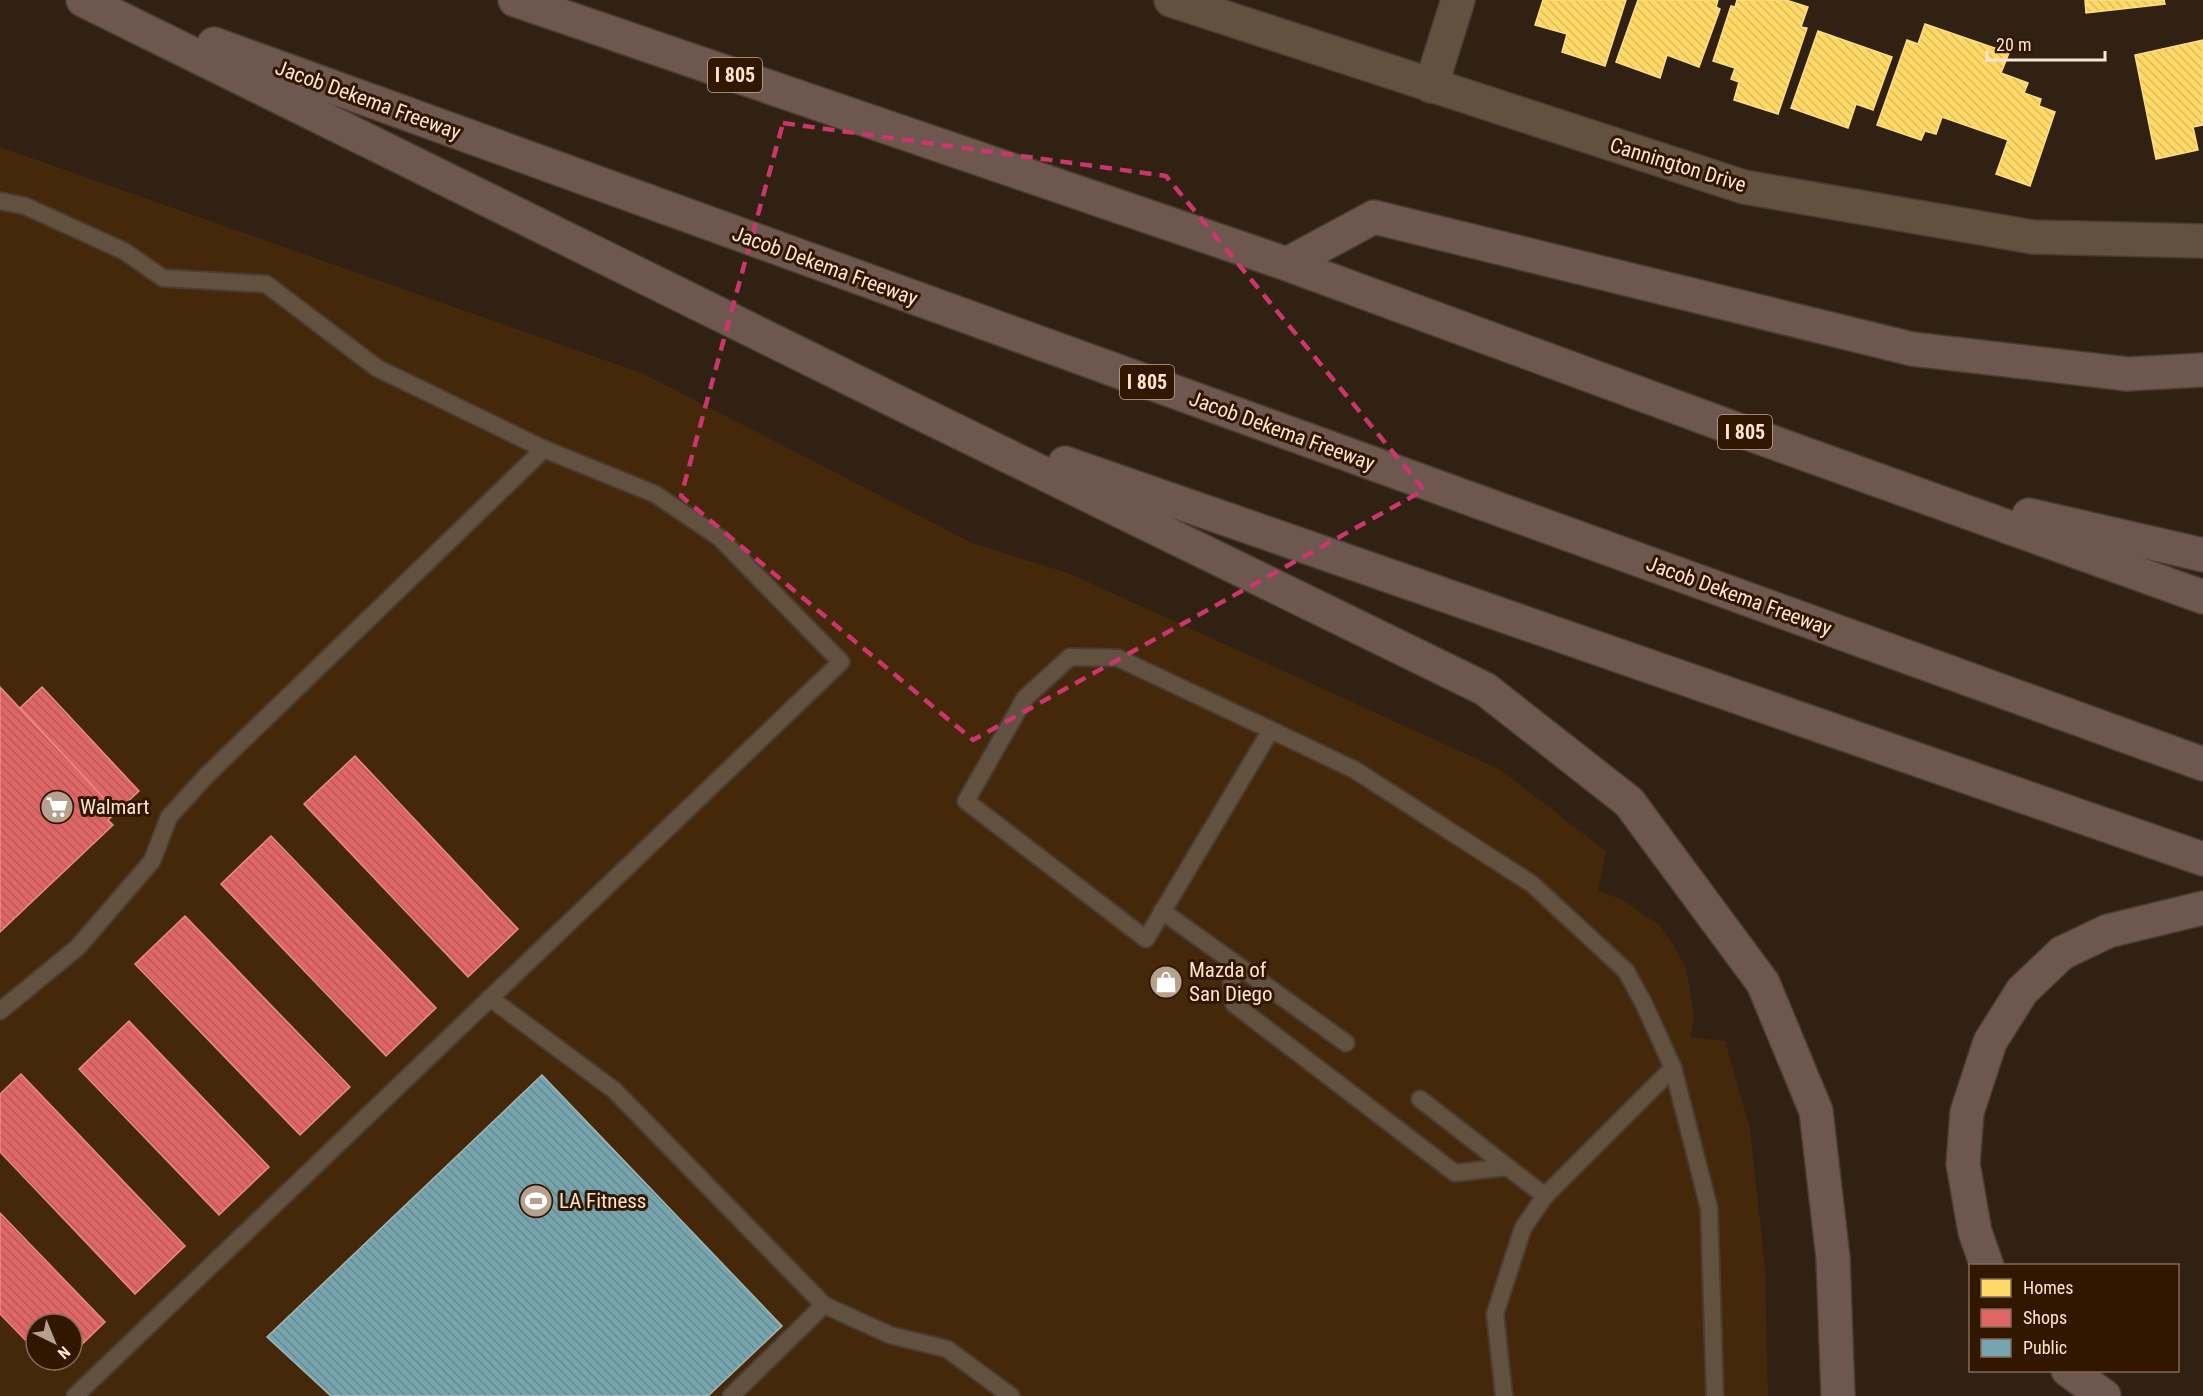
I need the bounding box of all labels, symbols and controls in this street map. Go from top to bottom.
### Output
scale bar [1987,24,2106,62]
text: 20 m [1996,34,2031,55]
street label: Jacob Dekema Freeway [272,55,464,145]
road number: I 805 [708,58,762,92]
street label: Cannington Drive [1607,133,1749,197]
street label: Jacob Dekema Freeway [729,221,921,311]
road number: I 805 [1120,365,1174,399]
street label: Jacob Dekema Freeway [1186,386,1378,476]
road number: I 805 [1718,415,1772,449]
street label: Jacob Dekema Freeway [1643,551,1835,641]
supermarket icon: Walmart [39,789,75,825]
place label: Walmart [80,795,150,819]
place label: Mazda of San Diego [1189,958,1273,1006]
shop icon: Mazda of San Diego [1148,964,1184,1000]
sports icon: LA Fitness [518,1183,554,1219]
place label: LA Fitness [559,1189,646,1213]
legend [1969,1264,2179,1372]
text: Homes [2023,1277,2073,1298]
text: Shops [2023,1307,2067,1328]
north arrow [24,1312,84,1372]
text: Public [2023,1337,2067,1358]
text: N [54,1342,74,1363]

